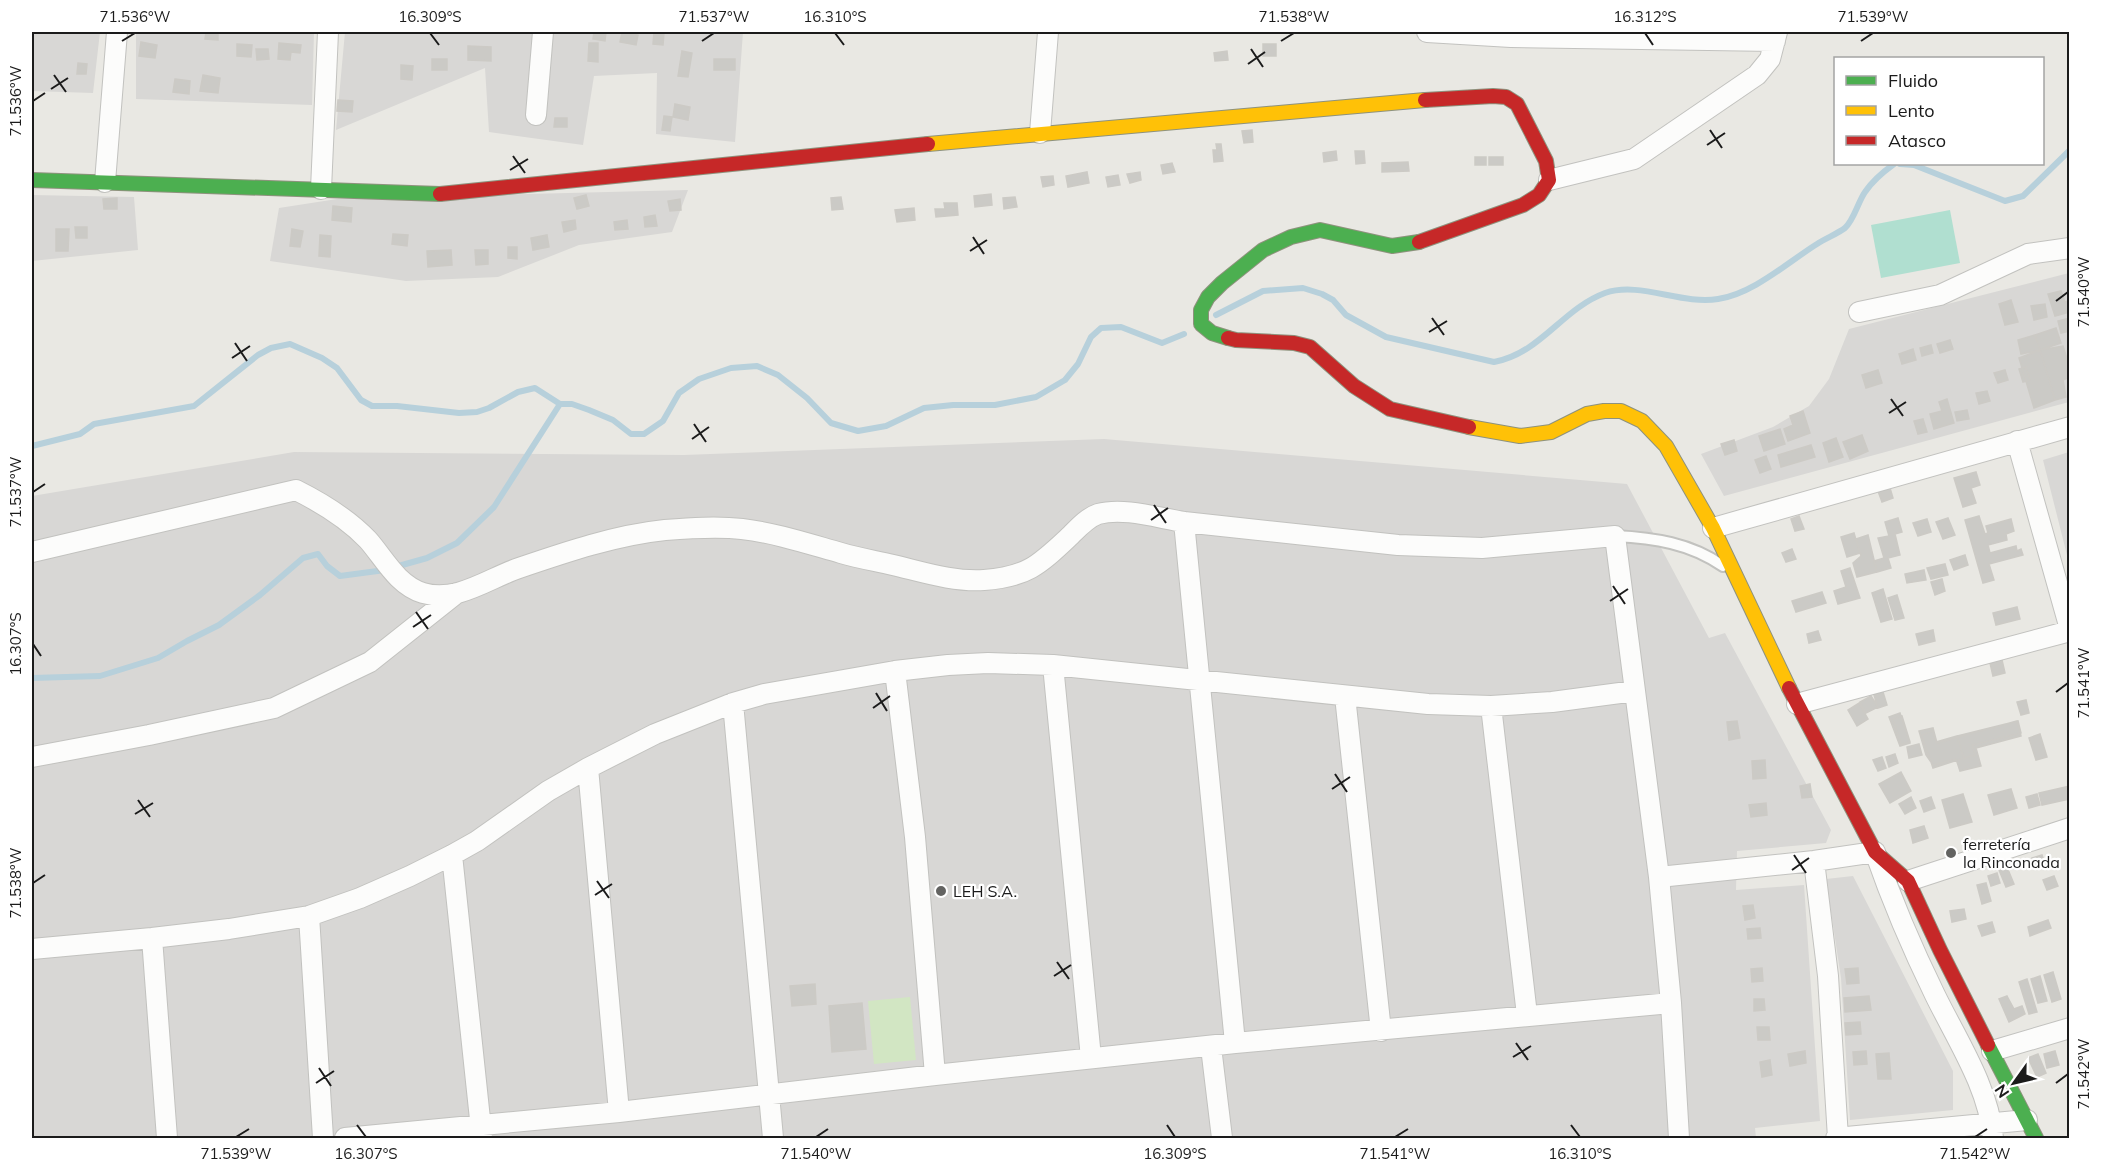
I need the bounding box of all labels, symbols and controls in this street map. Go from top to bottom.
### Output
text: 71.536°W [100,7,171,26]
text: 16.309°S [398,7,462,26]
text: 71.537°W [679,7,750,26]
text: 16.310°S [803,7,867,26]
text: 71.538°W [1259,7,1330,26]
text: 16.312°S [1613,7,1677,26]
text: 71.539°W [1838,7,1909,26]
legend [1834,57,2044,165]
text: 71.536°W [6,65,25,136]
text: Fluido [1888,69,1938,92]
text: Lento [1888,99,1935,122]
text: Atasco [1888,129,1946,152]
text: 71.540°W [2074,256,2093,327]
text: 71.537°W [6,456,25,527]
text: 16.307°S [6,612,25,676]
text: 71.541°W [2074,647,2093,718]
place label: ferretería la Rinconada [1963,834,2060,872]
marker: ferretería la Rinconada [1944,846,1958,860]
text: 71.538°W [6,847,25,918]
place label: LEH S.A. [953,881,1017,901]
marker: LEH S.A. [934,884,948,898]
text: 71.542°W [2074,1038,2093,1109]
north arrow [1984,1053,2044,1113]
text: N [1990,1081,2013,1102]
text: 71.539°W [201,1144,272,1163]
text: 16.307°S [334,1144,398,1163]
text: 71.540°W [781,1144,852,1163]
text: 16.309°S [1143,1144,1207,1163]
text: 71.541°W [1360,1144,1431,1163]
text: 16.310°S [1548,1144,1612,1163]
text: 71.542°W [1940,1144,2011,1163]

